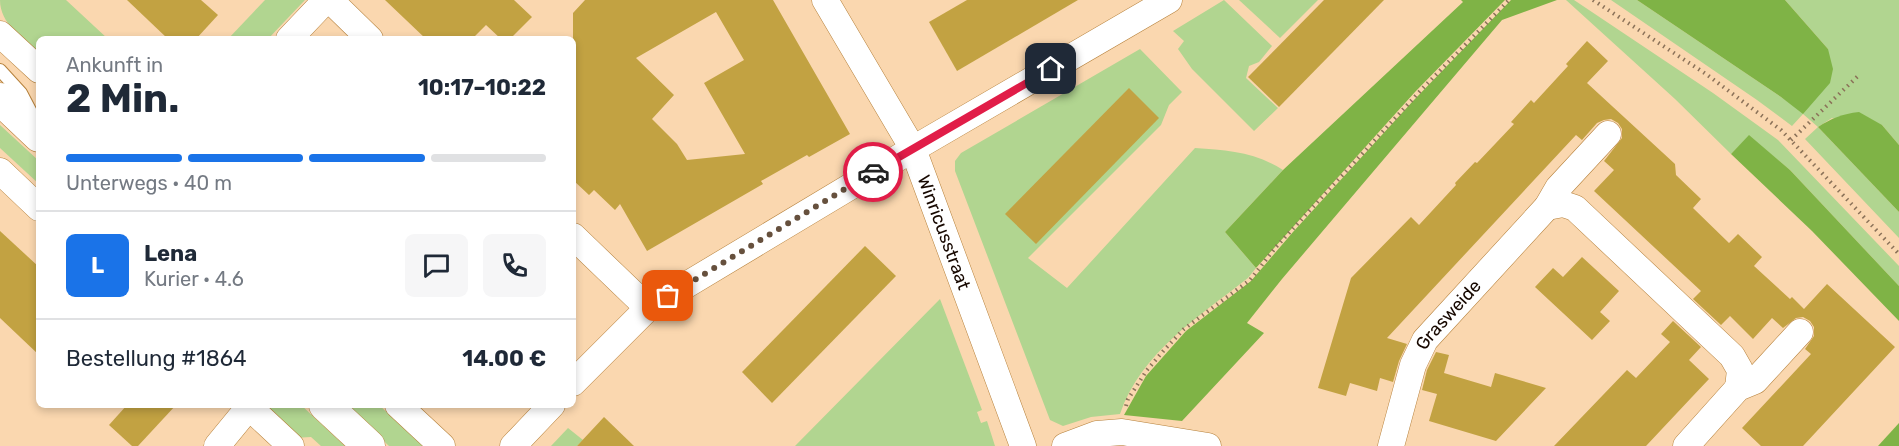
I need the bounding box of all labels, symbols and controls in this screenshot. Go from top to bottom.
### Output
pin [1025,43,1076,94]
icon: home [1034,52,1067,85]
text: Ankunft in [66,53,163,77]
text: 10:17–10:22 [418,74,546,101]
text: 2 Min. [66,76,179,122]
courier [843,142,903,202]
icon: car [857,156,890,189]
text: Unterwegs · 40 m [66,171,232,195]
street label: Winricusstraat [913,172,975,293]
button: chat [405,234,468,297]
button: phone [483,234,546,297]
text: Lena [144,240,197,267]
text: L [91,252,104,279]
text: Kurier · 4.6 [144,267,244,291]
pin [642,270,693,321]
street label: Grasweide [1411,275,1486,353]
icon: bag [651,279,684,312]
text: Bestellung #1864 [66,345,247,372]
text: 14.00 € [462,345,546,372]

